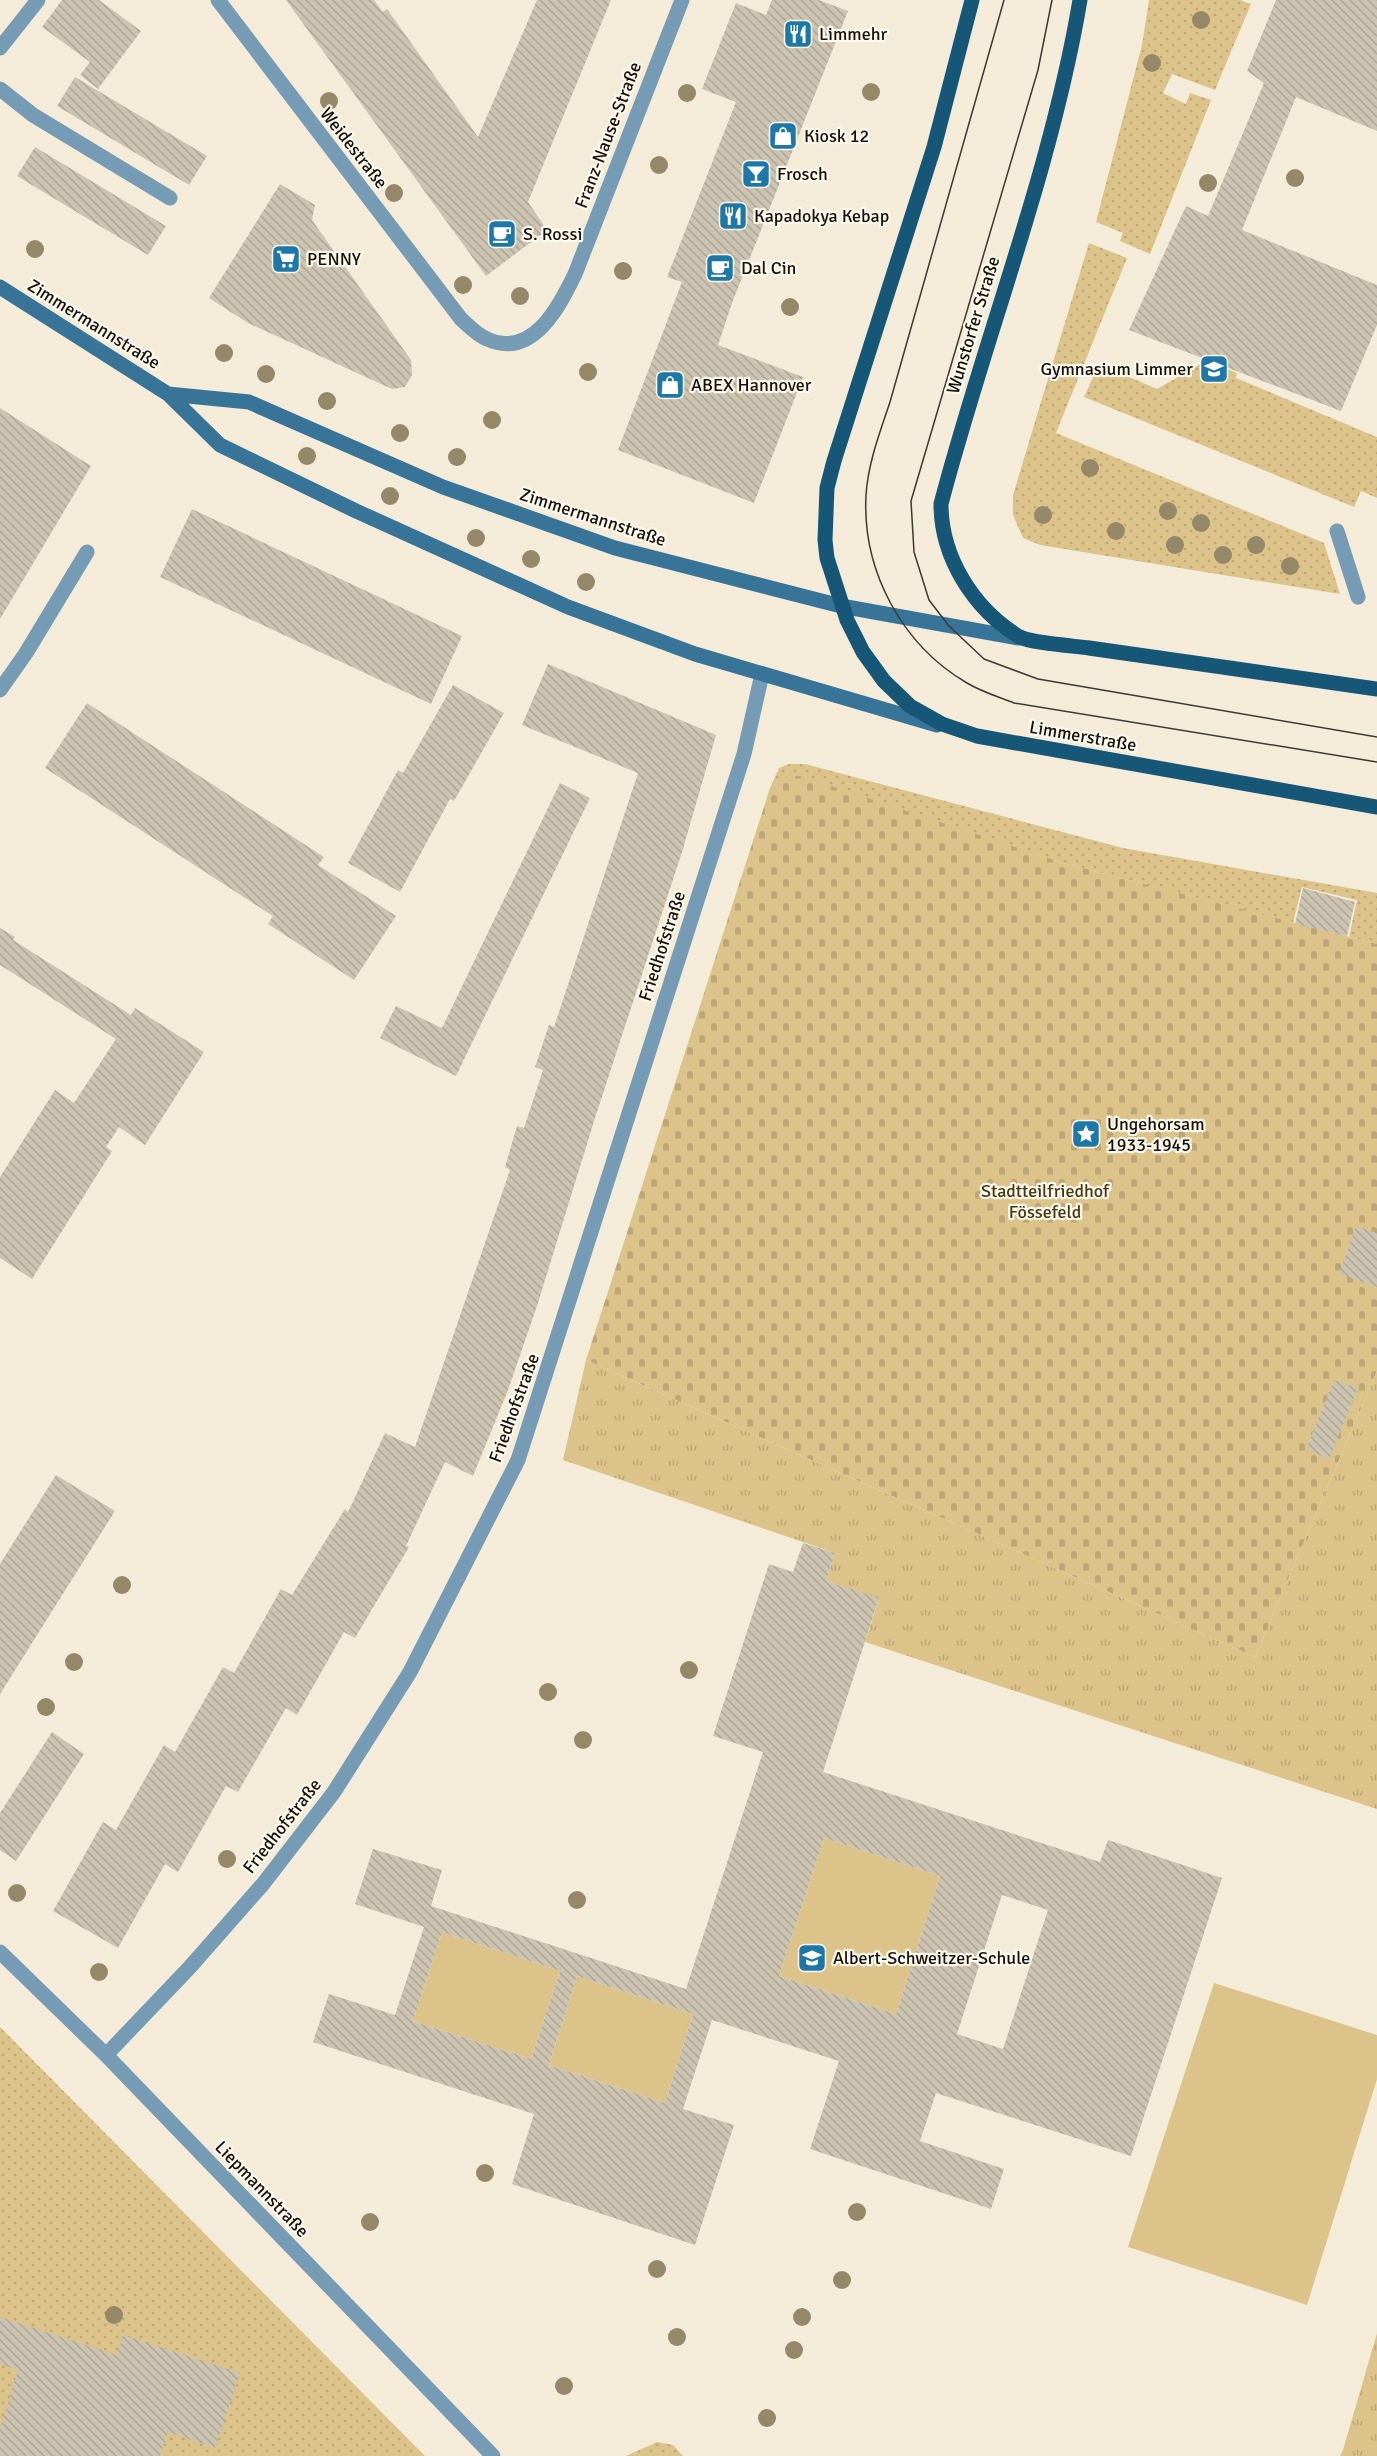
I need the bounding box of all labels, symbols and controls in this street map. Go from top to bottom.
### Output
restaurant icon: Limmehr [782,18,814,50]
place label: Limmehr [819,23,887,45]
street label: Franz-Nause-Straße [570,59,646,211]
street label: Weidestraße [315,103,393,193]
shop icon: Kiosk 12 [767,120,799,152]
place label: Kiosk 12 [804,125,869,147]
bar icon: Frosch [740,158,772,190]
place label: Frosch [777,163,828,185]
restaurant icon: Kapadokya Kebap [717,200,749,232]
place label: Kapadokya Kebap [754,205,889,227]
cafe icon: S. Rossi [486,218,518,250]
place label: S. Rossi [523,223,582,245]
supermarket icon: PENNY [270,243,302,275]
place label: PENNY [307,248,361,270]
cafe icon: Dal Cin [704,252,736,284]
street label: Wunstorfer Straße [942,254,1004,396]
place label: Dal Cin [741,257,796,279]
street label: Zimmermannstraße [23,274,165,374]
school or university icon: Gymnasium Limmer [1198,353,1230,385]
place label: Gymnasium Limmer [1041,358,1193,380]
shop icon: ABEX Hannover [654,369,686,401]
place label: ABEX Hannover [691,374,812,396]
street label: Zimmermannstraße [517,483,669,551]
street label: Limmerstraße [1028,716,1138,756]
street label: Friedhofstraße [634,888,690,1004]
place label: Ungehorsam 1933-1945 [1107,1113,1205,1156]
place icon: Ungehorsam 1933-1945 [1070,1118,1102,1150]
park label: Stadtteilfriedhof Fössefeld [981,1180,1110,1223]
street label: Friedhofstraße [484,1350,544,1466]
street label: Friedhofstraße [238,1774,326,1878]
school or university icon: Albert-Schweitzer-Schule [796,1942,828,1974]
place label: Albert-Schweitzer-Schule [833,1947,1030,1969]
street label: Liepmannstraße [210,2136,314,2242]

